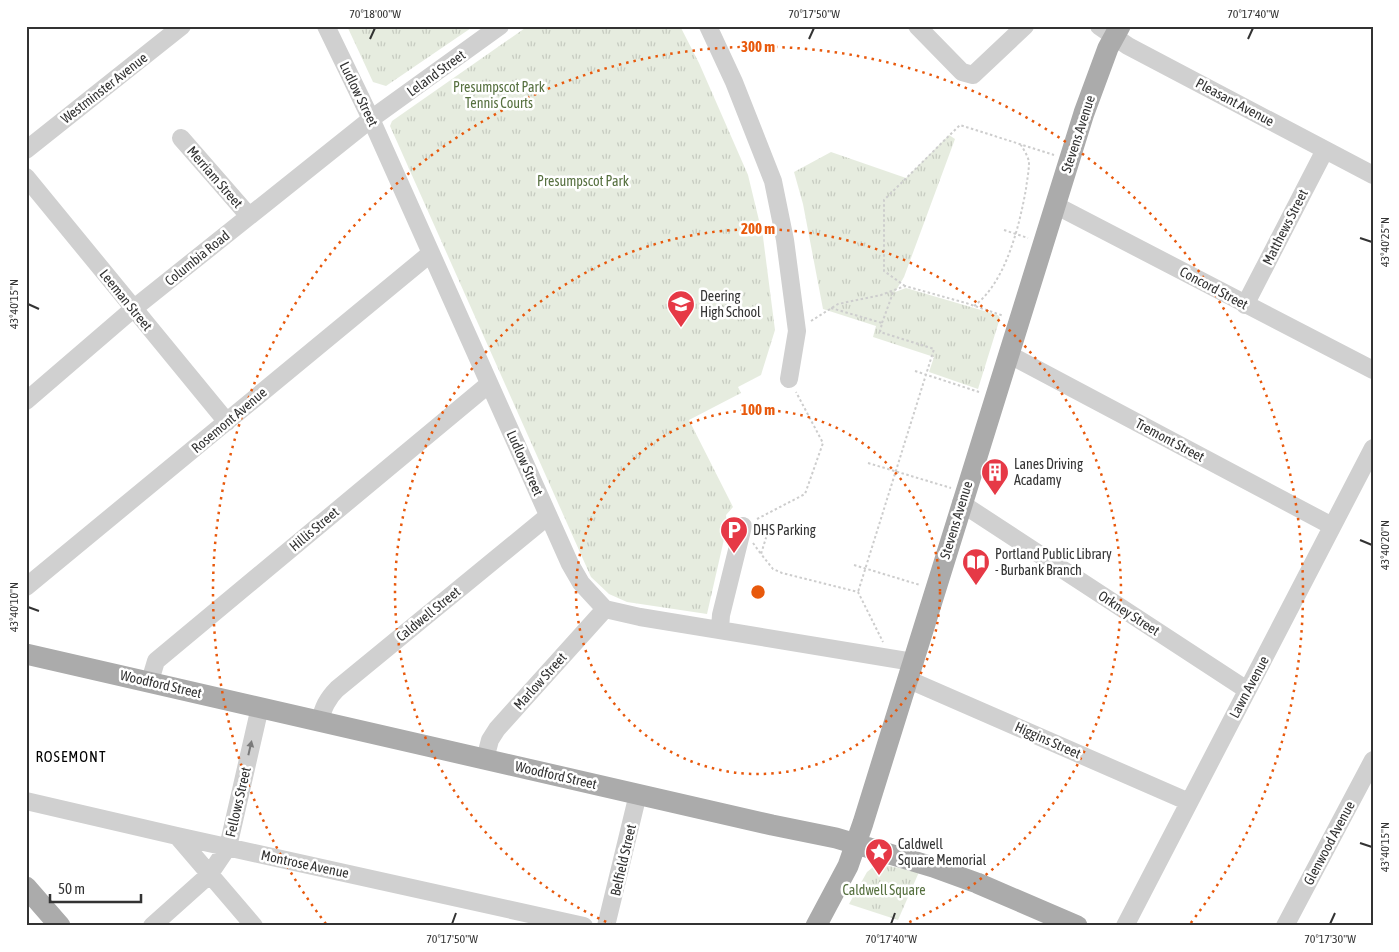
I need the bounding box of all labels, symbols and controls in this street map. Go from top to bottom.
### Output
text: 70°18'00"W [349,7,401,21]
text: 70°17'50"W [788,7,840,21]
text: 70°17'40"W [1227,7,1279,21]
text: 300 m [741,38,775,55]
street label: Leland Street [404,47,468,99]
street label: Westminster Avenue [58,49,150,127]
street label: Ludlow Street [337,59,381,129]
street label: Pleasant Avenue [1193,75,1277,129]
park label: Presumpscot Park Tennis Courts [453,79,545,111]
street label: Stevens Avenue [1058,93,1098,175]
street label: Merriam Street [184,143,246,211]
park label: Presumpscot Park [537,173,629,189]
street label: Matthews Street [1259,186,1311,268]
text: 43°40'25"N [1378,217,1392,267]
text: 200 m [741,220,775,237]
street label: Columbia Road [161,227,233,289]
street label: Concord Street [1177,263,1251,313]
street label: Leeman Street [96,266,156,334]
text: 43°40'15"N [7,279,21,329]
place label: Deering High School [700,288,761,320]
school or university icon: Deering High School [666,289,696,328]
street label: Rosemont Avenue [188,384,270,456]
text: 100 m [741,401,775,418]
street label: Tremont Street [1133,415,1207,465]
street label: Ludlow Street [503,428,547,498]
place label: Lanes Driving Acadamy [1014,456,1083,488]
building icon: Lanes Driving Acadamy [980,457,1010,496]
street label: Stevens Avenue [937,479,975,561]
street label: Hillis Street [286,504,342,554]
parking icon: DHS Parking [719,515,749,554]
text: 43°40'20"N [1378,520,1392,570]
place label: DHS Parking [753,522,816,538]
place label: Portland Public Library - Burbank Branch [995,546,1112,578]
library icon: Portland Public Library - Burbank Branch [961,547,991,586]
text: 43°40'10"N [7,582,21,632]
street label: Caldwell Street [393,583,463,645]
centre of rings [749,583,767,601]
street label: Orkney Street [1095,587,1163,639]
street label: Marlow Street [510,649,570,713]
street label: Lawn Avenue [1226,653,1272,721]
street label: Woodford Street [119,667,203,701]
street label: Higgins Street [1012,718,1084,762]
one-way arrow [246,740,254,756]
district label: ROSEMONT [35,748,107,765]
street label: Woodford Street [514,758,598,792]
street label: Fellows Street [222,765,254,839]
street label: Glenwood Avenue [1300,798,1358,888]
text: 43°40'15"N [1378,822,1392,872]
street label: Belfield Street [607,823,639,897]
place label: Caldwell Square Memorial [898,836,986,868]
place icon: Caldwell Square Memorial [864,837,894,876]
street label: Montrose Avenue [260,847,350,881]
scale bar [50,872,141,904]
text: 50 m [58,880,85,897]
park label: Caldwell Square [842,882,926,898]
text: 70°17'50"W [426,932,478,946]
text: 70°17'40"W [865,932,917,946]
text: 70°17'30"W [1304,932,1356,946]

